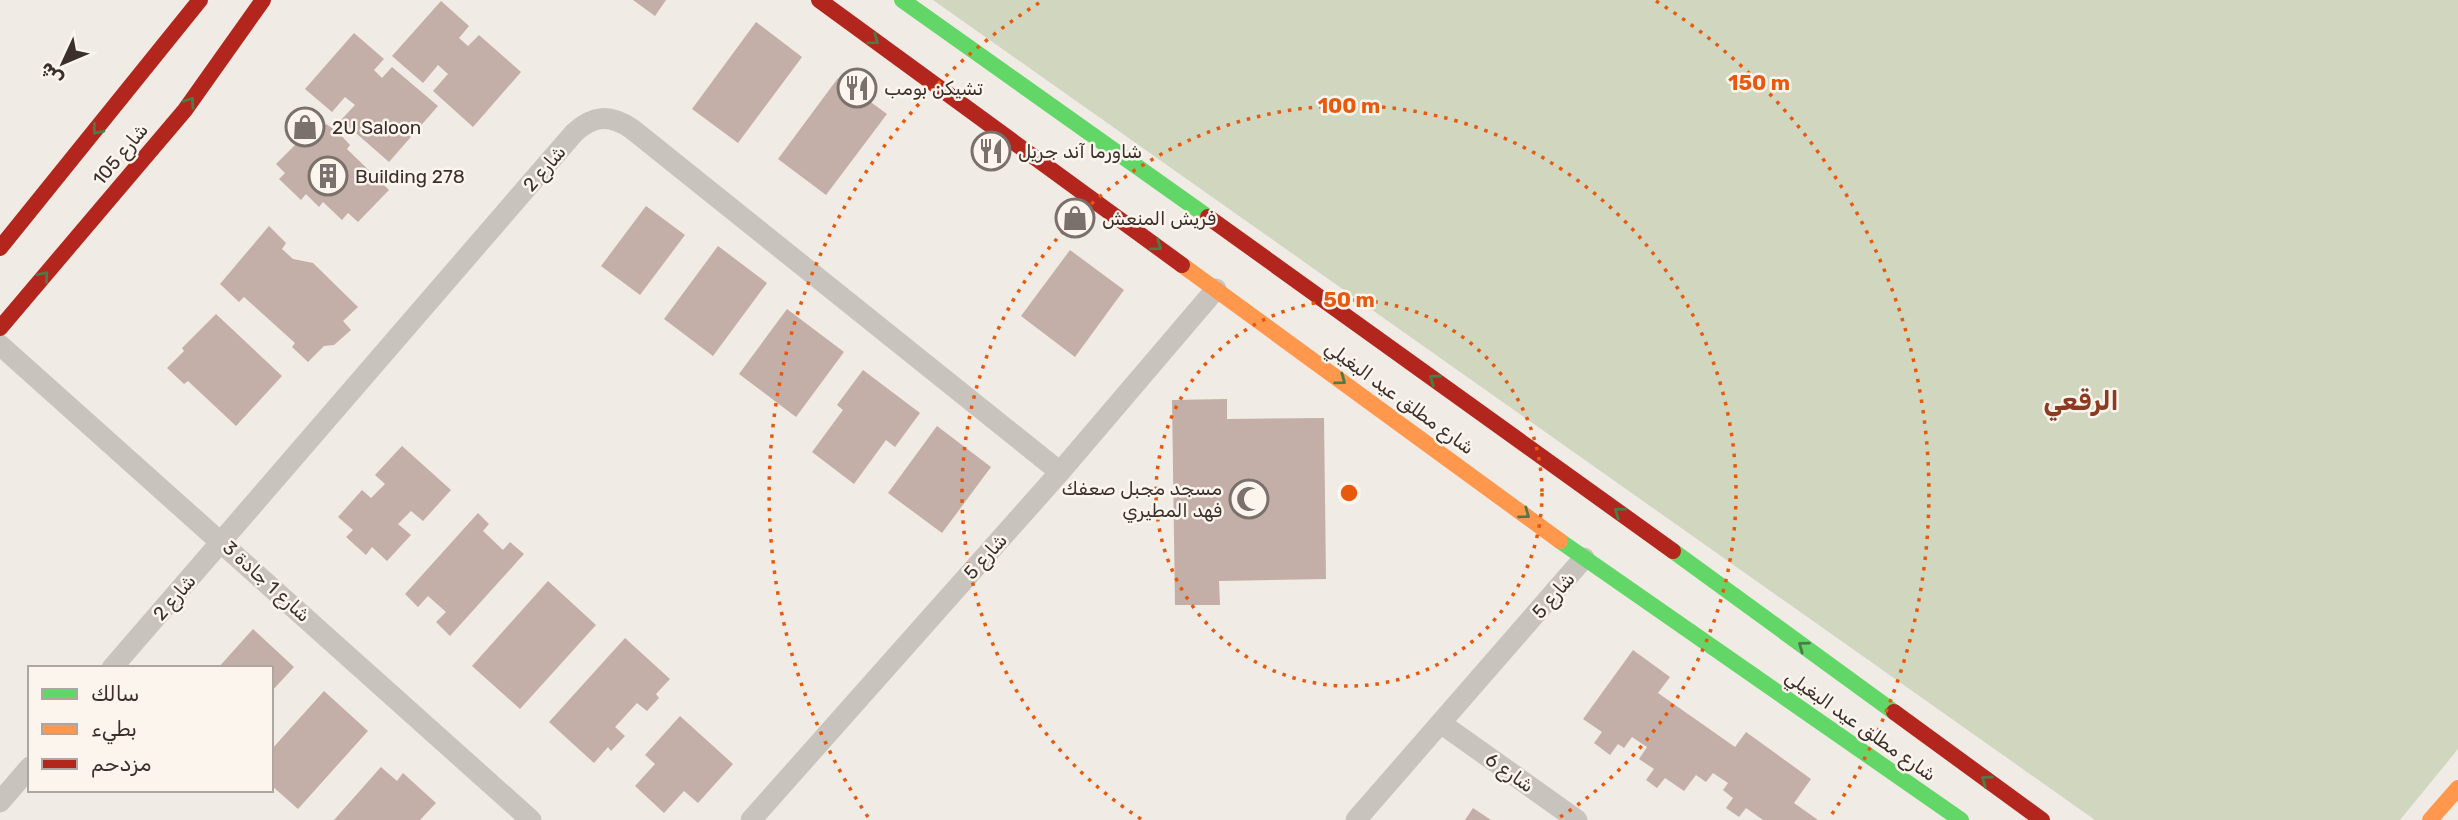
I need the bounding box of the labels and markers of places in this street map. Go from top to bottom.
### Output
restaurant icon: تشيكن بومب [836,67,878,109]
place label: تشيكن بومب [884,77,983,100]
shop icon: 2U Saloon [284,106,326,148]
place label: 2U Saloon [332,116,421,139]
restaurant icon: شاورما آند جريل [970,130,1012,172]
place label: شاورما آند جريل [1018,140,1142,163]
building icon: Building 278 [307,155,349,197]
place label: Building 278 [355,165,465,188]
shop icon: فريش المنعش [1054,197,1096,239]
place label: فريش المنعش [1102,207,1216,230]
place label: مسجد مجبل صعفك فهد المطيري [1061,477,1222,524]
mosque icon: مسجد مجبل صعفك فهد المطيري [1228,478,1270,520]
centre of rings [1337,481,1361,505]

